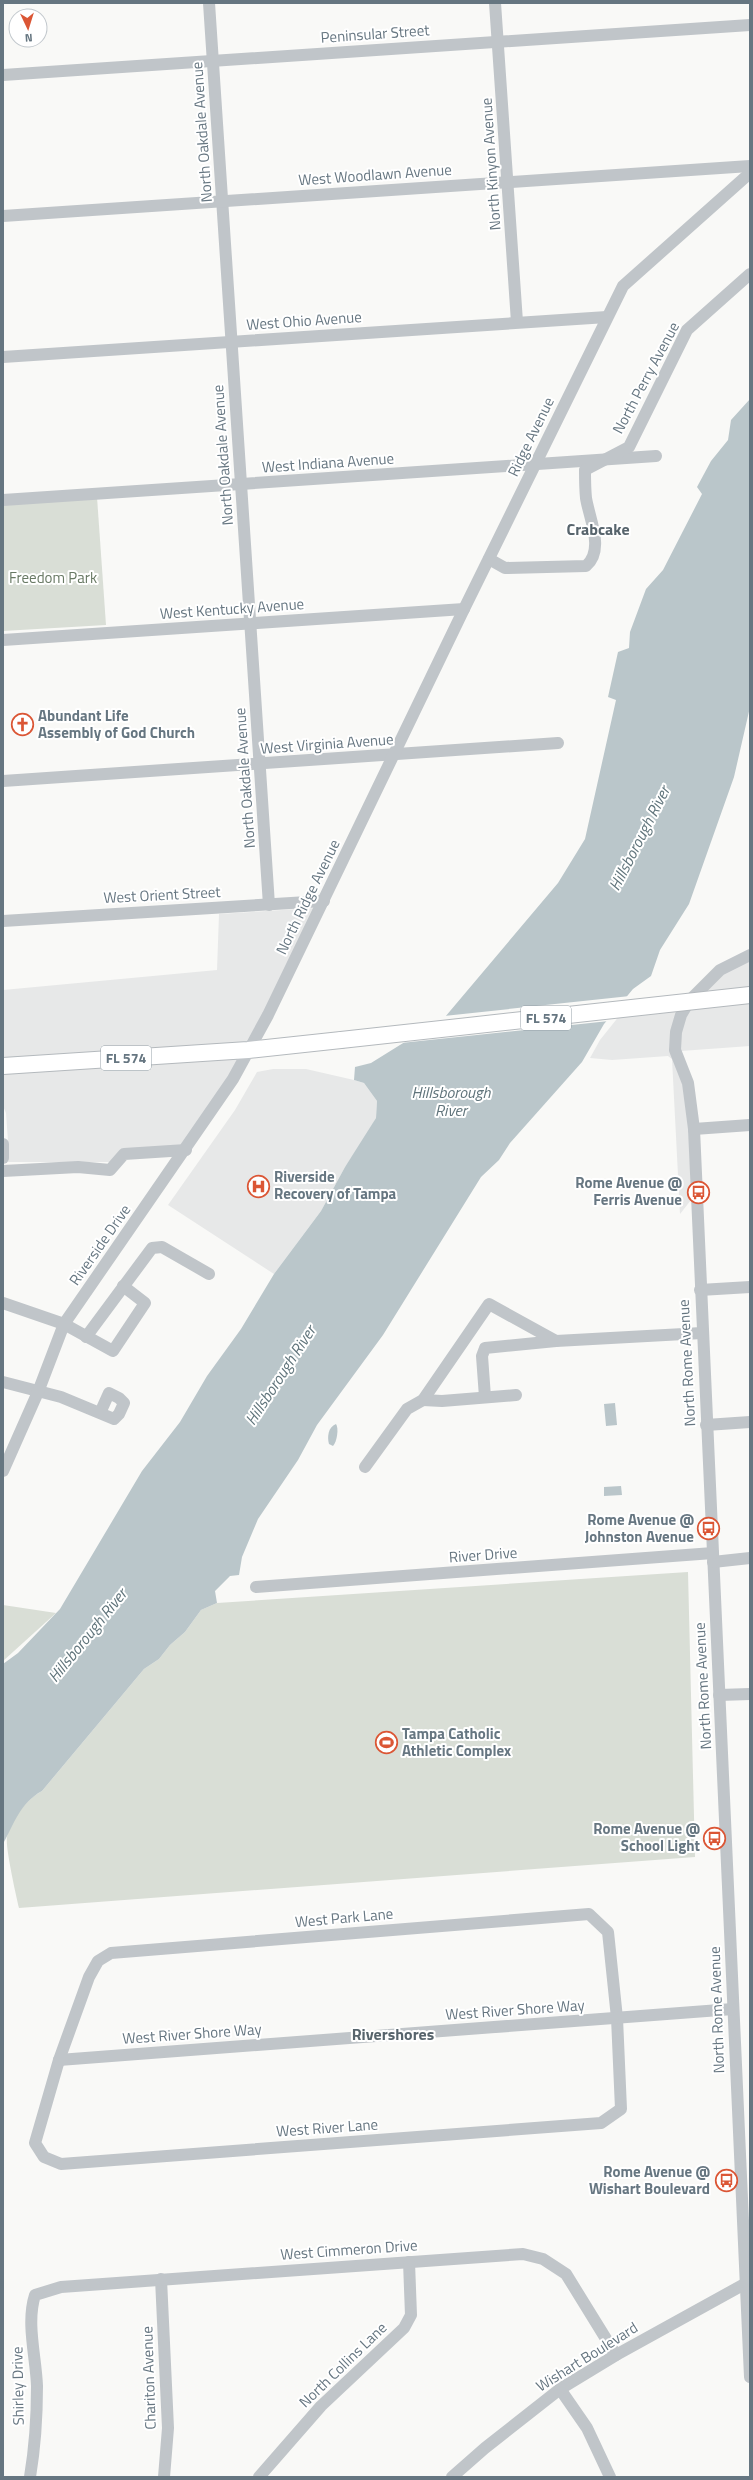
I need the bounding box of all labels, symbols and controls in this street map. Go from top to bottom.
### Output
north arrow [8,8,48,48]
street label: Peninsular Street [320,18,431,49]
text: N [24,30,33,46]
street label: North Oakdale Avenue [185,61,218,203]
street label: North Kinyon Avenue [474,97,507,231]
street label: West Woodlawn Avenue [298,158,452,191]
street label: West Ohio Avenue [246,305,362,336]
street label: North Perry Avenue [606,318,685,438]
street label: North Oakdale Avenue [206,384,239,526]
street label: Ridge Avenue [501,393,560,480]
street label: West Indiana Avenue [261,446,395,479]
district label: Crabcake [566,517,630,541]
park label: Freedom Park [9,566,97,589]
street label: West Kentucky Avenue [159,592,305,625]
place label: Abundant Life Assembly of God Church [38,704,195,744]
street label: North Oakdale Avenue [228,707,261,849]
church icon: Abundant Life Assembly of God Church [9,712,35,738]
street label: West Virginia Avenue [260,727,394,760]
water label: Hillsborough River [602,780,677,894]
street label: North Ridge Avenue [270,835,345,958]
street label: West Orient Street [103,880,222,909]
road number: FL 574 [521,1006,571,1030]
road number: FL 574 [101,1046,151,1070]
water label: Hillsborough River [411,1080,492,1122]
place label: Riverside Recovery of Tampa [274,1165,397,1205]
place label: Rome Avenue @ Ferris Avenue [575,1171,682,1211]
hospital icon: Riverside Recovery of Tampa [245,1173,271,1199]
bus stop icon: Rome Avenue @ Ferris Avenue [685,1179,711,1205]
street label: Riverside Drive [63,1200,136,1290]
street label: North Rome Avenue [672,1299,701,1427]
water label: Hillsborough River [239,1319,322,1430]
place label: Rome Avenue @ Johnston Avenue [585,1508,694,1548]
bus stop icon: Rome Avenue @ Johnston Avenue [696,1516,722,1542]
street label: River Drive [448,1541,518,1568]
water label: Hillsborough River [42,1581,134,1687]
street label: North Rome Avenue [688,1622,717,1750]
place label: Tampa Catholic Athletic Complex [402,1722,511,1762]
sports icon: Tampa Catholic Athletic Complex [374,1730,400,1756]
place label: Rome Avenue @ School Light [593,1817,701,1857]
bus stop icon: Rome Avenue @ School Light [702,1825,728,1851]
street label: West Park Lane [294,1902,394,1933]
street label: North Rome Avenue [703,1946,730,2074]
street label: West River Shore Way [445,1993,585,2026]
street label: West River Shore Way [122,2017,262,2050]
district label: Rivershores [352,2022,434,2046]
street label: West River Lane [275,2112,379,2143]
place label: Rome Avenue @ Wishart Boulevard [589,2160,710,2200]
bus stop icon: Rome Avenue @ Wishart Boulevard [713,2168,739,2194]
street label: West Cimmeron Drive [280,2233,418,2266]
street label: Wishart Boulevard [531,2316,642,2397]
street label: North Collins Lane [293,2317,392,2413]
street label: Chariton Avenue [135,2326,162,2430]
street label: Shirley Drive [5,2346,30,2426]

